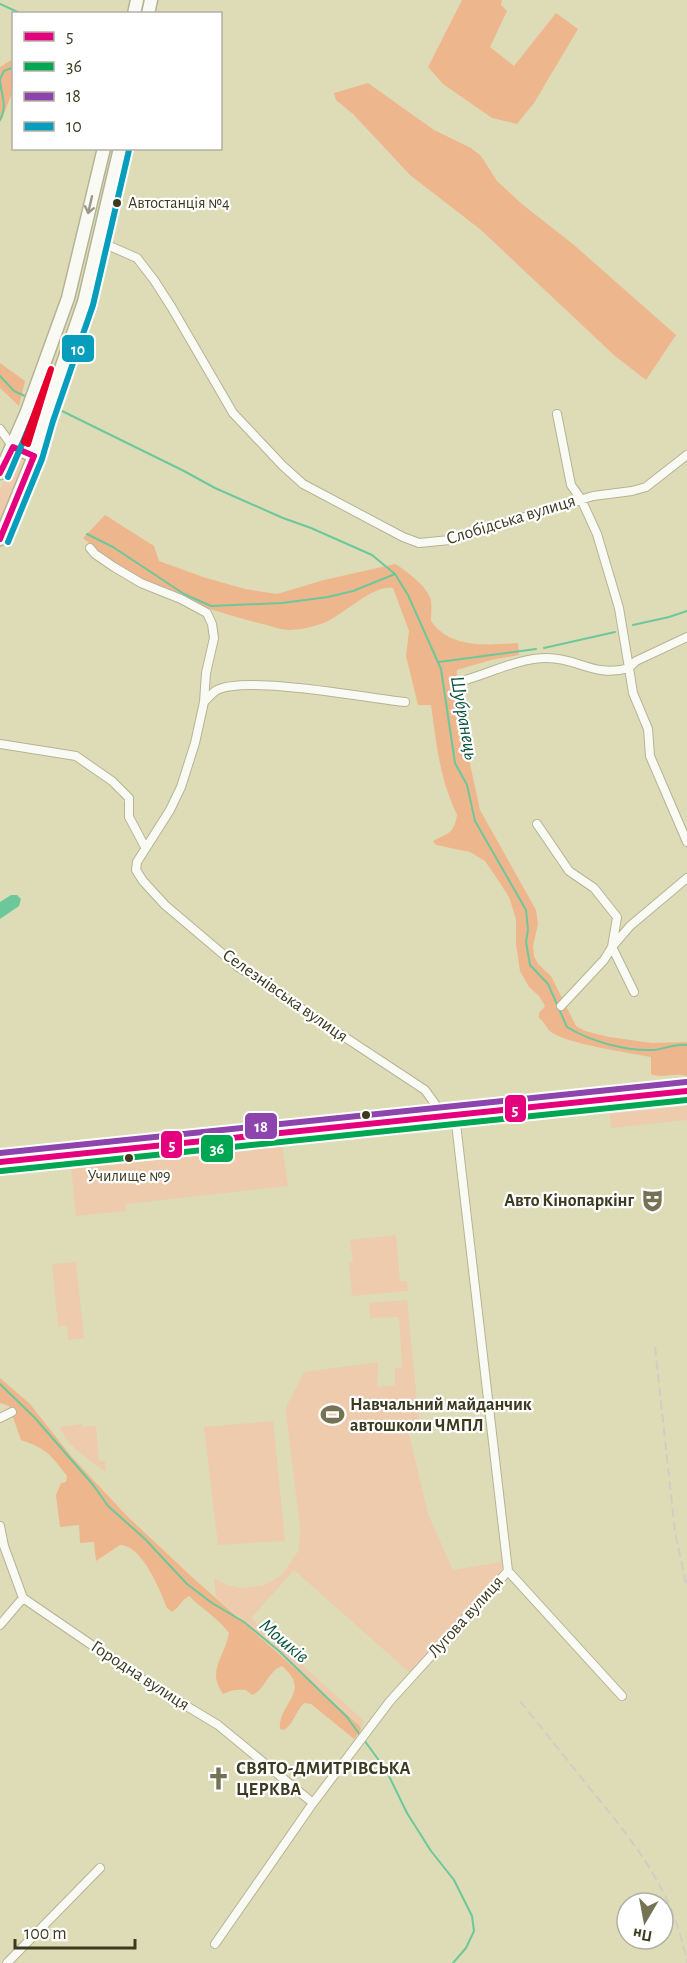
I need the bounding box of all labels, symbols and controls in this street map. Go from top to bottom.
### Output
legend [12,12,222,150]
text: 5 [66,28,74,46]
text: 36 [66,58,82,76]
text: 18 [66,88,81,106]
text: 10 [66,118,82,136]
place label: Автостанція №4 [128,195,230,211]
one-way arrow [84,196,96,215]
marker: Автостанція №4 [111,197,123,209]
line badge: 10 [61,334,95,363]
text: 10 [71,342,85,358]
street label: Слобідська вулиця [444,491,578,548]
water label: Шубранець [447,675,481,762]
street label: Селезнівська вулиця [219,946,351,1046]
line badge: 5 [504,1094,527,1123]
text: 5 [512,1102,519,1118]
unlabelled marker [360,1109,372,1121]
line badge: 18 [244,1112,278,1140]
text: 18 [254,1119,268,1135]
line badge: 5 [160,1130,183,1159]
line badge: 36 [200,1134,234,1163]
text: 5 [169,1137,176,1153]
text: 36 [210,1141,225,1157]
marker: Училище №9 [123,1152,135,1164]
place label: Училище №9 [88,1168,170,1184]
theatre icon: Авто Кінопаркінг [639,1188,665,1214]
place label: Авто Кінопаркінг [504,1192,634,1210]
place label: Навчальний майданчик автошколи ЧМПЛ [350,1396,532,1435]
sports icon: Навчальний майданчик автошколи ЧМПЛ [319,1402,345,1428]
street label: Лугова вулиця [425,1573,507,1661]
water label: Мошків [256,1615,313,1667]
street label: Городна вулиця [88,1638,192,1714]
place label: СВЯТО-ДМИТРІВСЬКА ЦЕРКВА [236,1760,411,1799]
church icon: СВЯТО-ДМИТРІВСЬКА ЦЕРКВА [205,1766,231,1792]
north arrow [615,1891,675,1951]
scale bar [15,1912,135,1950]
text: 100 m [24,1925,67,1943]
text: Пн [632,1925,654,1944]

